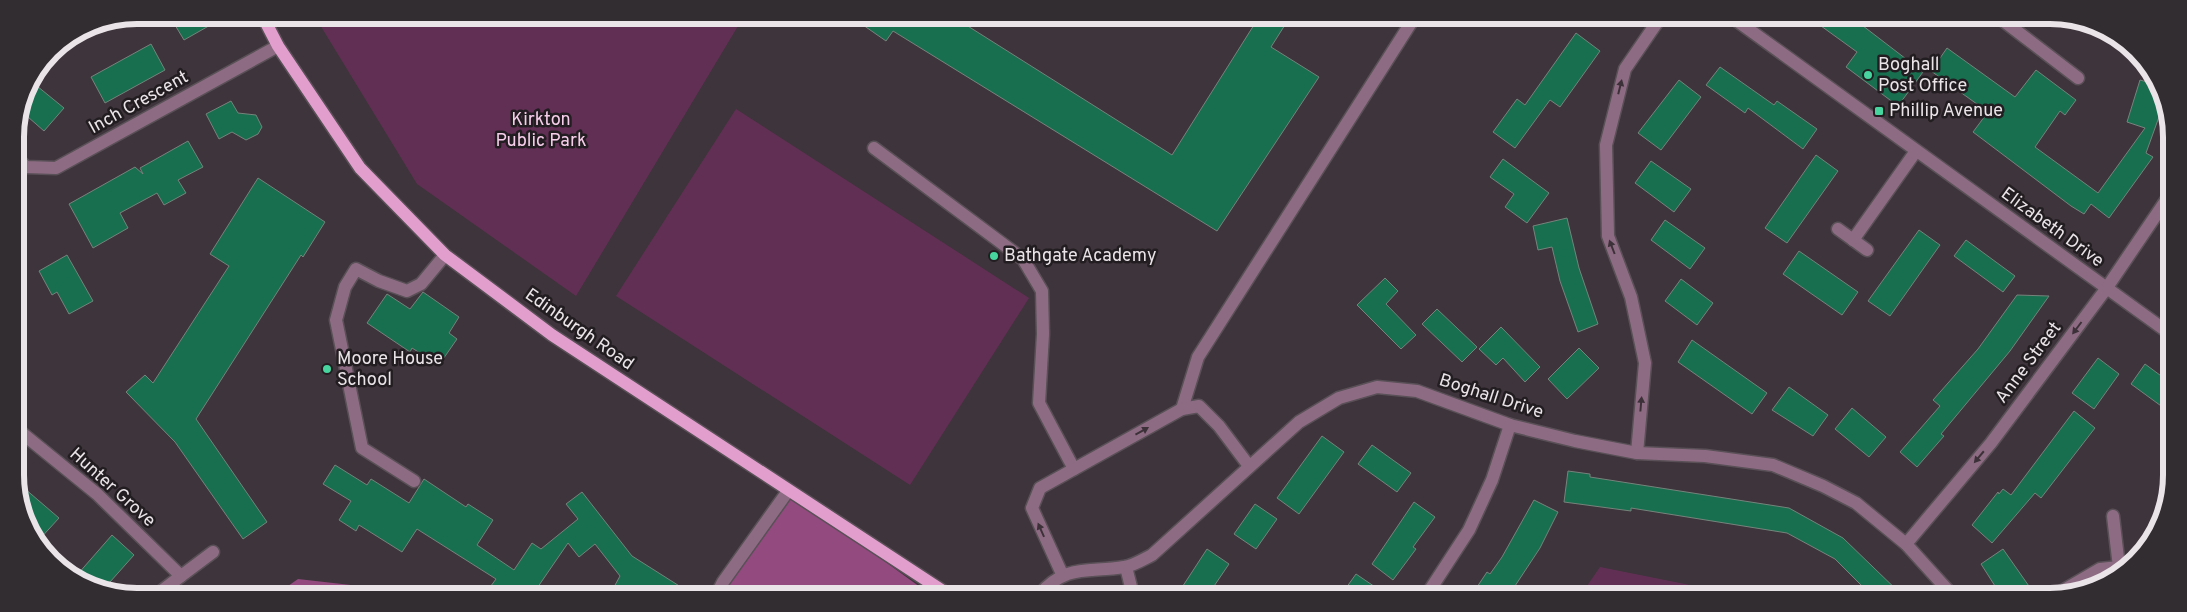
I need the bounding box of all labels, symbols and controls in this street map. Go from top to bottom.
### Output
place label: Boghall Post Office [1878,54,1967,98]
street label: Inch Crescent [85,66,193,140]
marker: Boghall Post Office [1862,69,1874,81]
one-way arrow [1616,80,1624,95]
place label: Phillip Avenue [1889,100,2003,123]
marker: Phillip Avenue [1873,105,1885,117]
park label: Kirkton Public Park [496,109,587,153]
street label: Elizabeth Drive [1996,183,2108,273]
one-way arrow [1608,239,1616,254]
place label: Bathgate Academy [1004,245,1157,268]
marker: Bathgate Academy [988,250,1000,262]
street label: Edinburgh Road [520,284,638,376]
street label: Anne Street [1991,318,2067,408]
one-way arrow [2072,321,2082,335]
place label: Moore House School [337,348,443,392]
marker: Moore House School [321,363,333,375]
street label: Boghall Drive [1436,369,1546,425]
one-way arrow [1638,396,1646,412]
one-way arrow [1135,427,1149,435]
street label: Hunter Grove [64,443,160,533]
one-way arrow [1973,451,1984,464]
one-way arrow [1036,523,1045,538]

